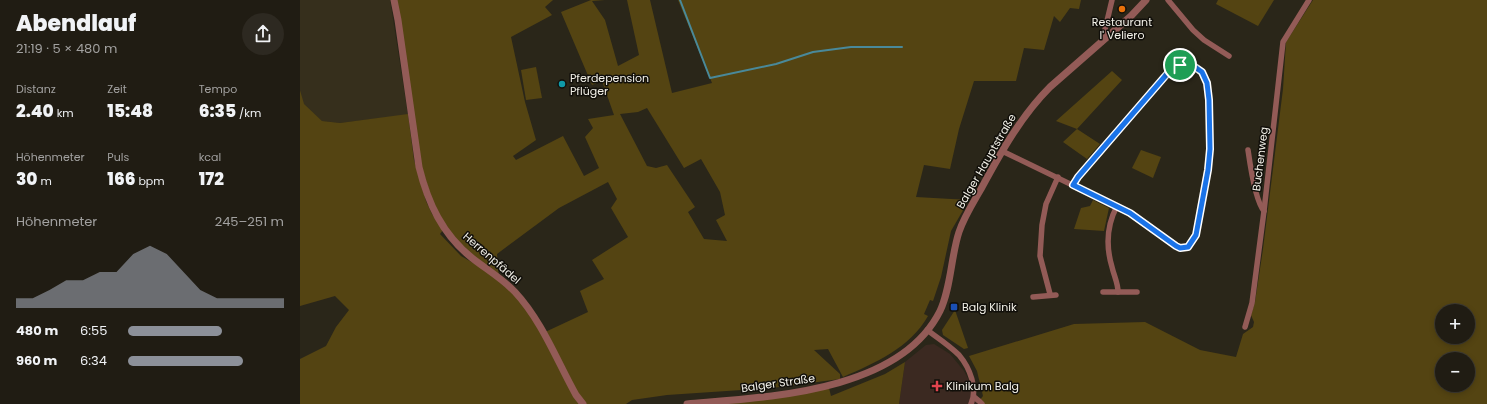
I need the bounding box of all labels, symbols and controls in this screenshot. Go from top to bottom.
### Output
marker: Restaurant I' Veliero [1117,4,1127,14]
text: Abendlauf [16,8,136,39]
button: share [242,13,284,55]
place label: Restaurant I' Veliero [1092,14,1152,43]
text: 21:19 · 5 × 480 m [16,39,117,58]
pin [1163,48,1197,82]
icon: arrive [1169,54,1191,76]
place label: Pferdepension Pflüger [570,70,649,99]
marker: Pferdepension Pflüger [557,79,567,89]
text: Distanz [16,81,56,97]
text: Zeit [107,81,127,97]
text: Tempo [199,81,237,97]
text: 2.40 [16,99,54,123]
text: 15:48 [107,99,153,123]
text: 6:35 [199,99,236,123]
text: km [54,105,74,121]
text: /km [236,105,261,121]
street label: Balger Hauptstraße [952,110,1020,211]
street label: Buchenweg [1248,126,1272,192]
text: Höhenmeter [16,149,85,165]
text: Puls [107,149,129,165]
text: kcal [199,149,221,165]
text: 30 [16,167,38,191]
text: 166 [107,167,136,191]
text: 172 [199,167,224,191]
text: m [38,173,52,189]
text: bpm [136,173,165,189]
text: Höhenmeter [16,212,97,231]
text: 245–251 m [215,212,284,231]
street label: Herrenpfädel [460,228,524,288]
place label: Balg Klinik [962,299,1017,315]
marker: Balg Klinik [949,302,959,312]
map controls [1435,304,1475,392]
button: + [1435,304,1475,344]
text: 480 m [16,321,58,340]
text: 6:55 [80,321,107,340]
text: 960 m [16,351,57,370]
text: 6:34 [80,351,107,370]
button: − [1435,352,1475,392]
street label: Balger Straße [740,370,816,396]
place label: Klinikum Balg [946,378,1019,394]
marker: Klinikum Balg [931,380,943,392]

